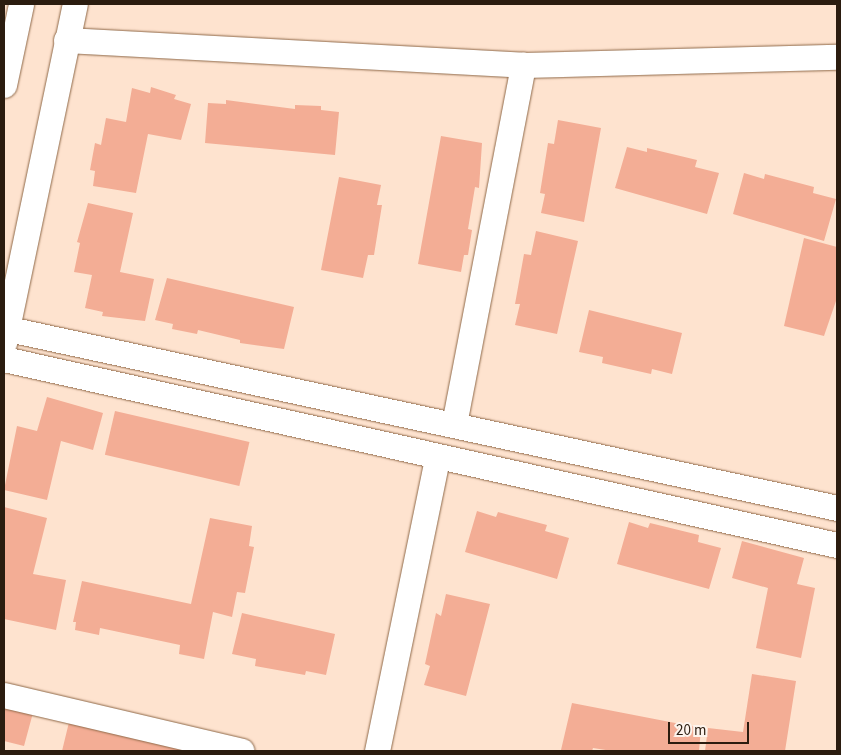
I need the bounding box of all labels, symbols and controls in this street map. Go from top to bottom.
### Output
scale bar [671,712,752,744]
text: 20 m [676,720,706,741]

